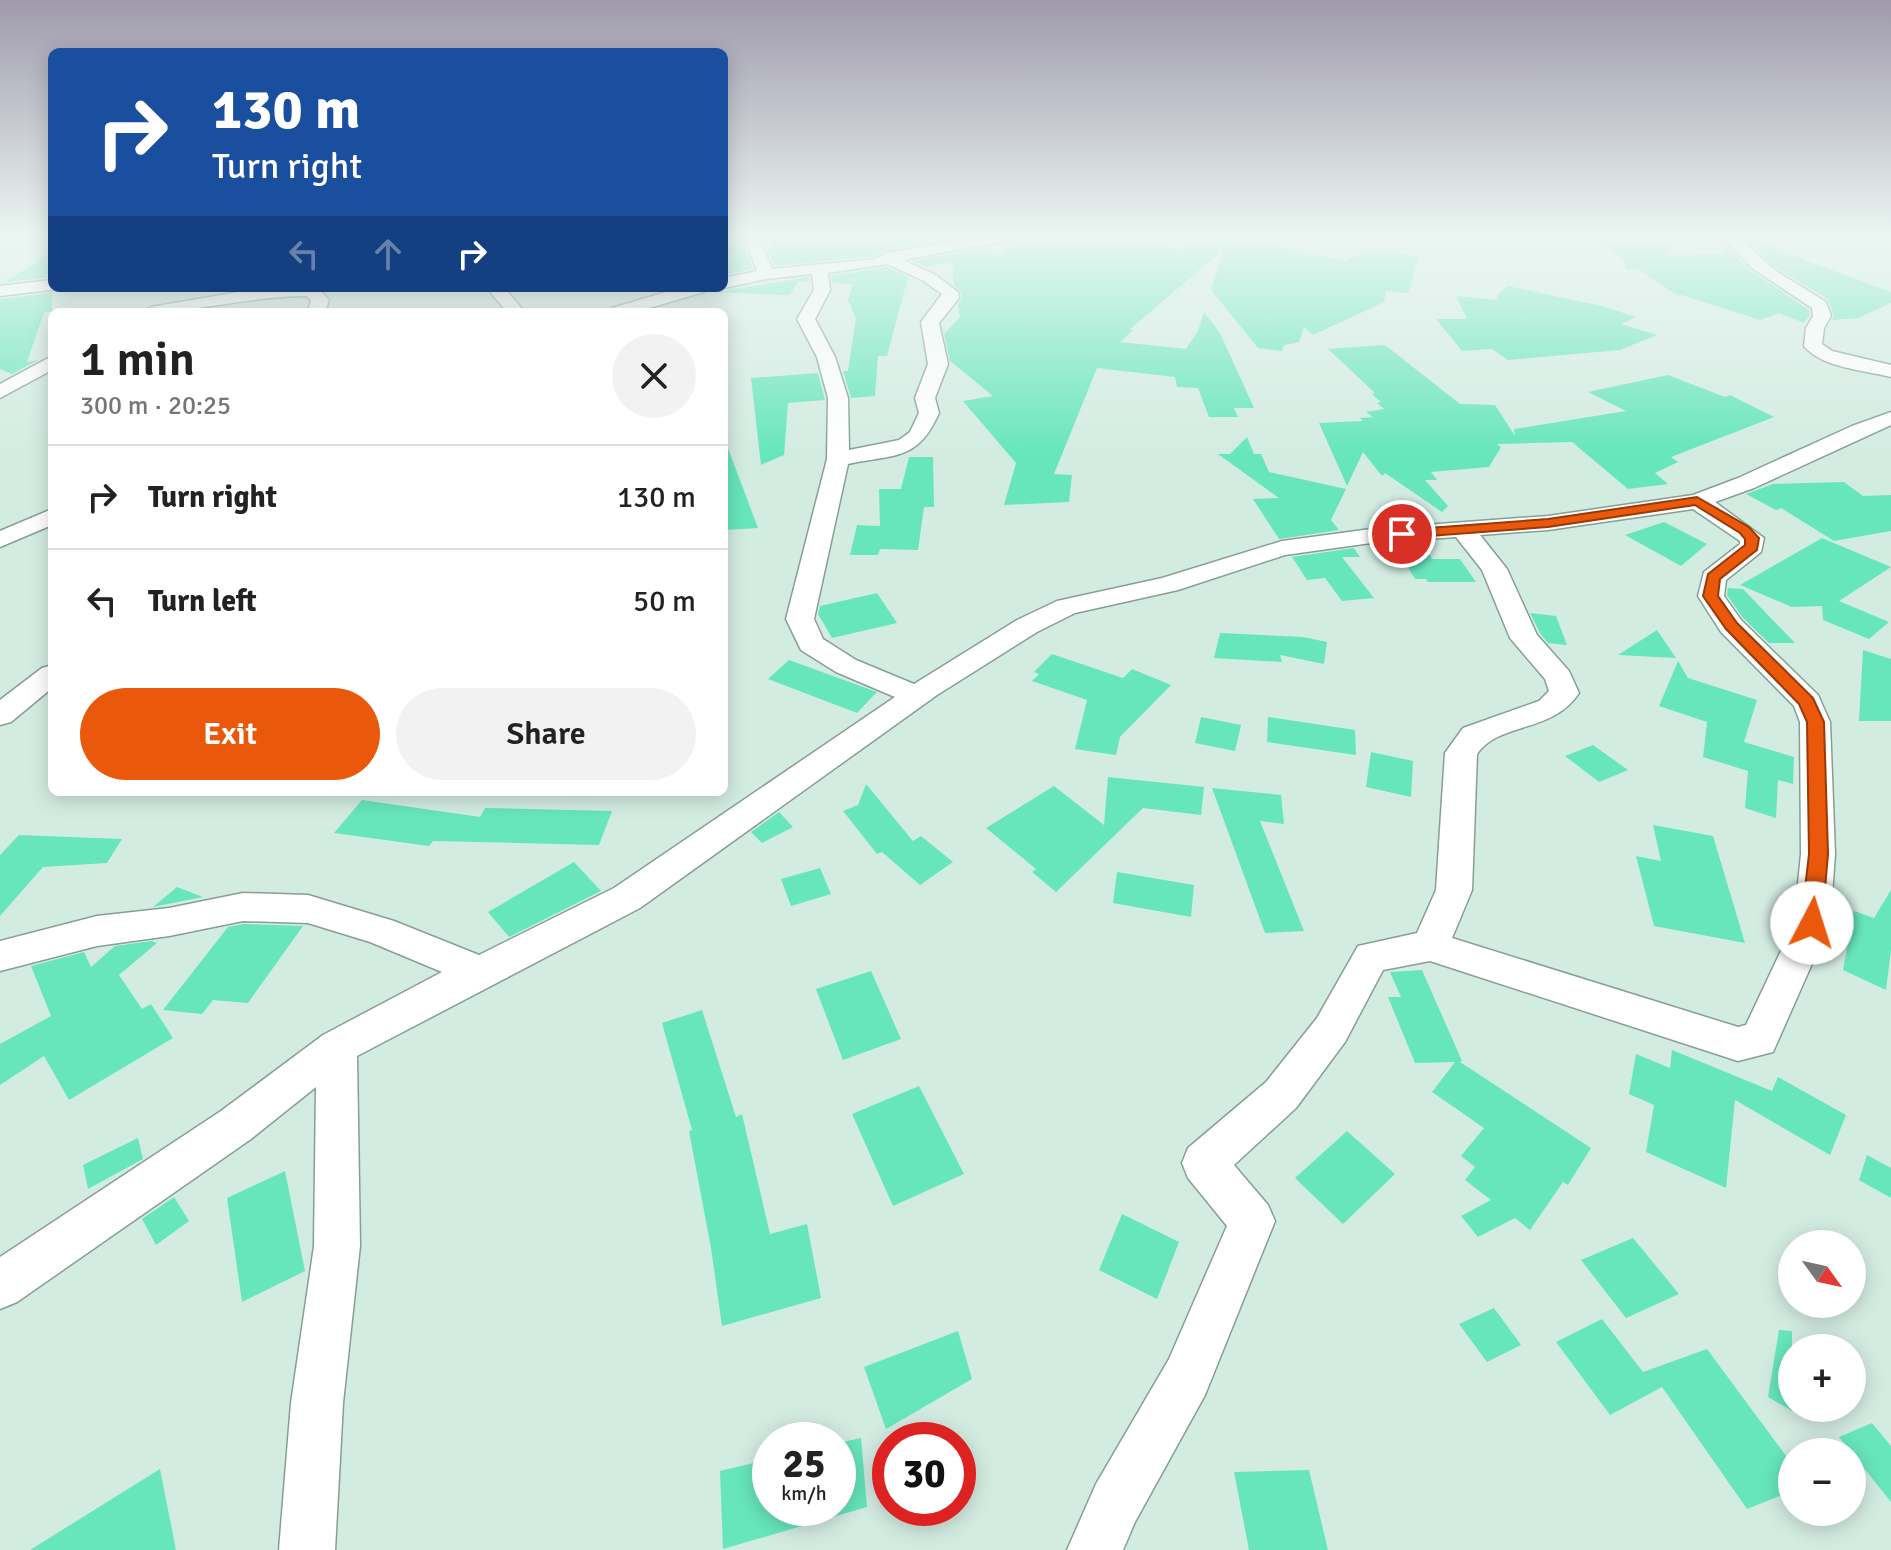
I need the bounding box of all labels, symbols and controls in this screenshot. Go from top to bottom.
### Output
text: 130 m [212,75,360,144]
icon: right [80,80,184,184]
text: Turn right [212,144,362,189]
icon: left [282,232,326,276]
icon: ahead [366,232,410,276]
icon: right [450,232,494,276]
text: 1 min [80,330,195,389]
button: close [612,334,696,418]
text: 300 m · 20:25 [80,390,231,422]
icon: right [80,475,124,519]
text: Turn right [148,479,277,516]
text: 130 m [617,479,696,516]
pin [1368,500,1436,568]
icon: arrive [1380,512,1424,556]
icon: left [80,579,124,623]
text: Turn left [148,583,257,620]
text: 50 m [633,583,696,620]
button: Exit [80,688,380,780]
button: Share [396,688,696,780]
position arrow [1770,881,1854,965]
north arrow [1778,1230,1866,1318]
map controls [1778,1230,1866,1526]
button: + [1778,1334,1866,1422]
speed limit sign: 30 [872,1422,976,1526]
button: − [1778,1438,1866,1526]
text: 25 [782,1439,826,1489]
text: km/h [781,1481,827,1506]

